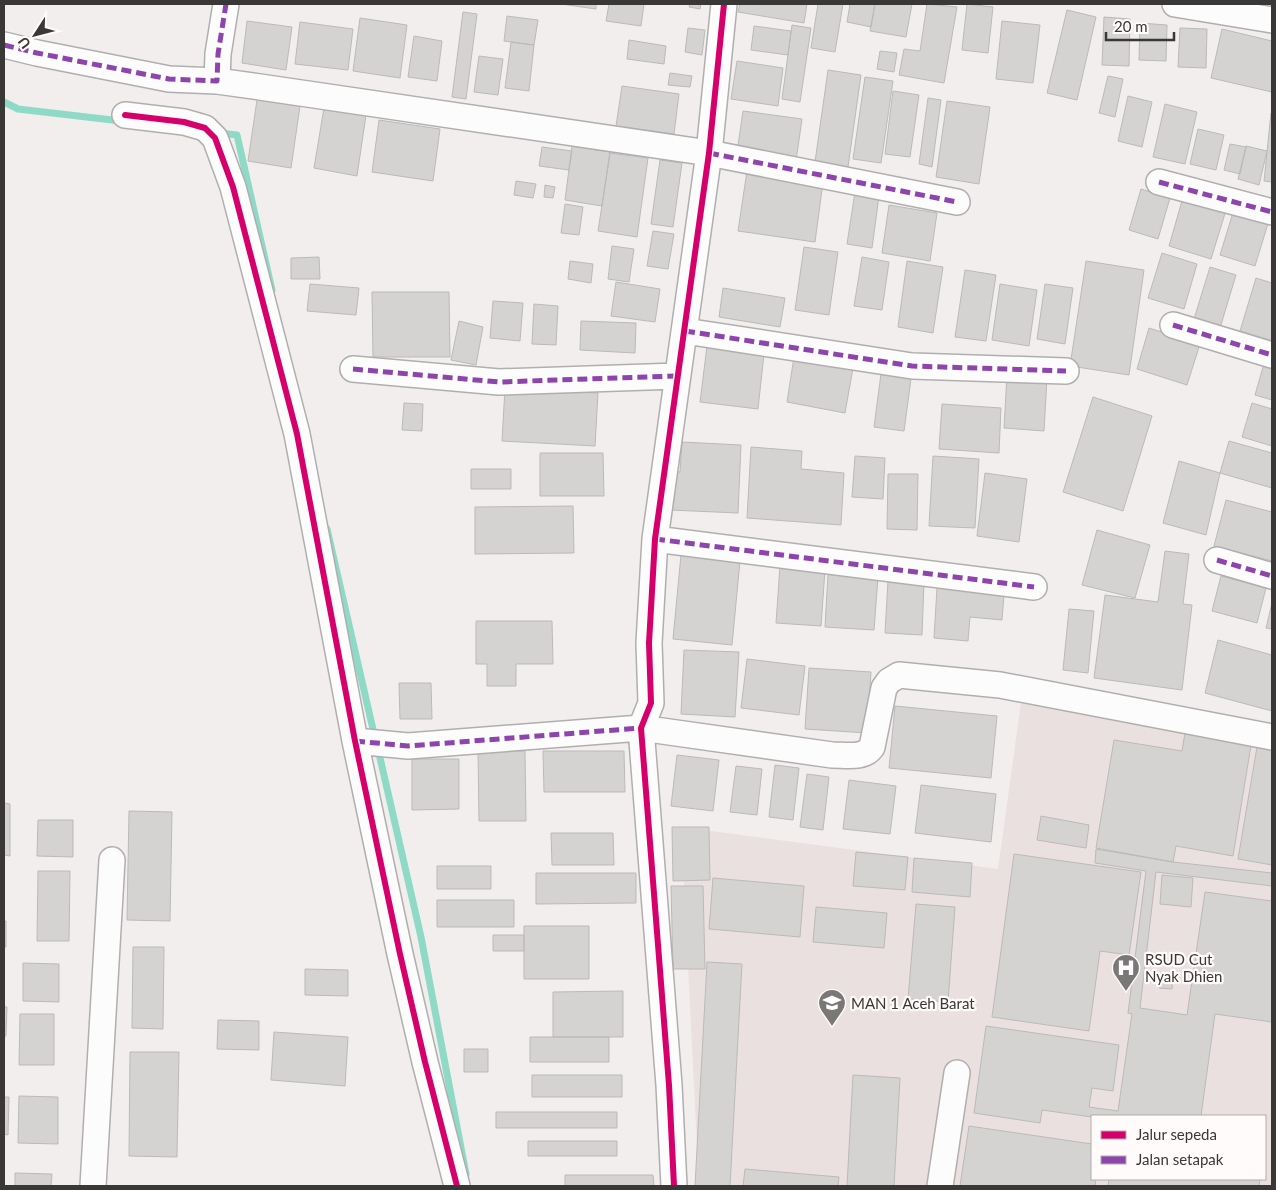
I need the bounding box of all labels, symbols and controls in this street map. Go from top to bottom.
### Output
north arrow [10,10,60,60]
scale bar [1106,10,1174,42]
text: 20 m [1114,17,1148,35]
text: U [14,34,34,52]
place label: RSUD Cut Nyak Dhien [1145,950,1222,985]
hospital icon: RSUD Cut Nyak Dhien [1111,953,1141,992]
school or university icon: MAN 1 Aceh Barat [817,988,847,1027]
place label: MAN 1 Aceh Barat [851,994,975,1012]
legend [1091,1115,1266,1180]
text: Jalur sepeda [1136,1125,1217,1143]
text: Jalan setapak [1136,1150,1224,1168]

